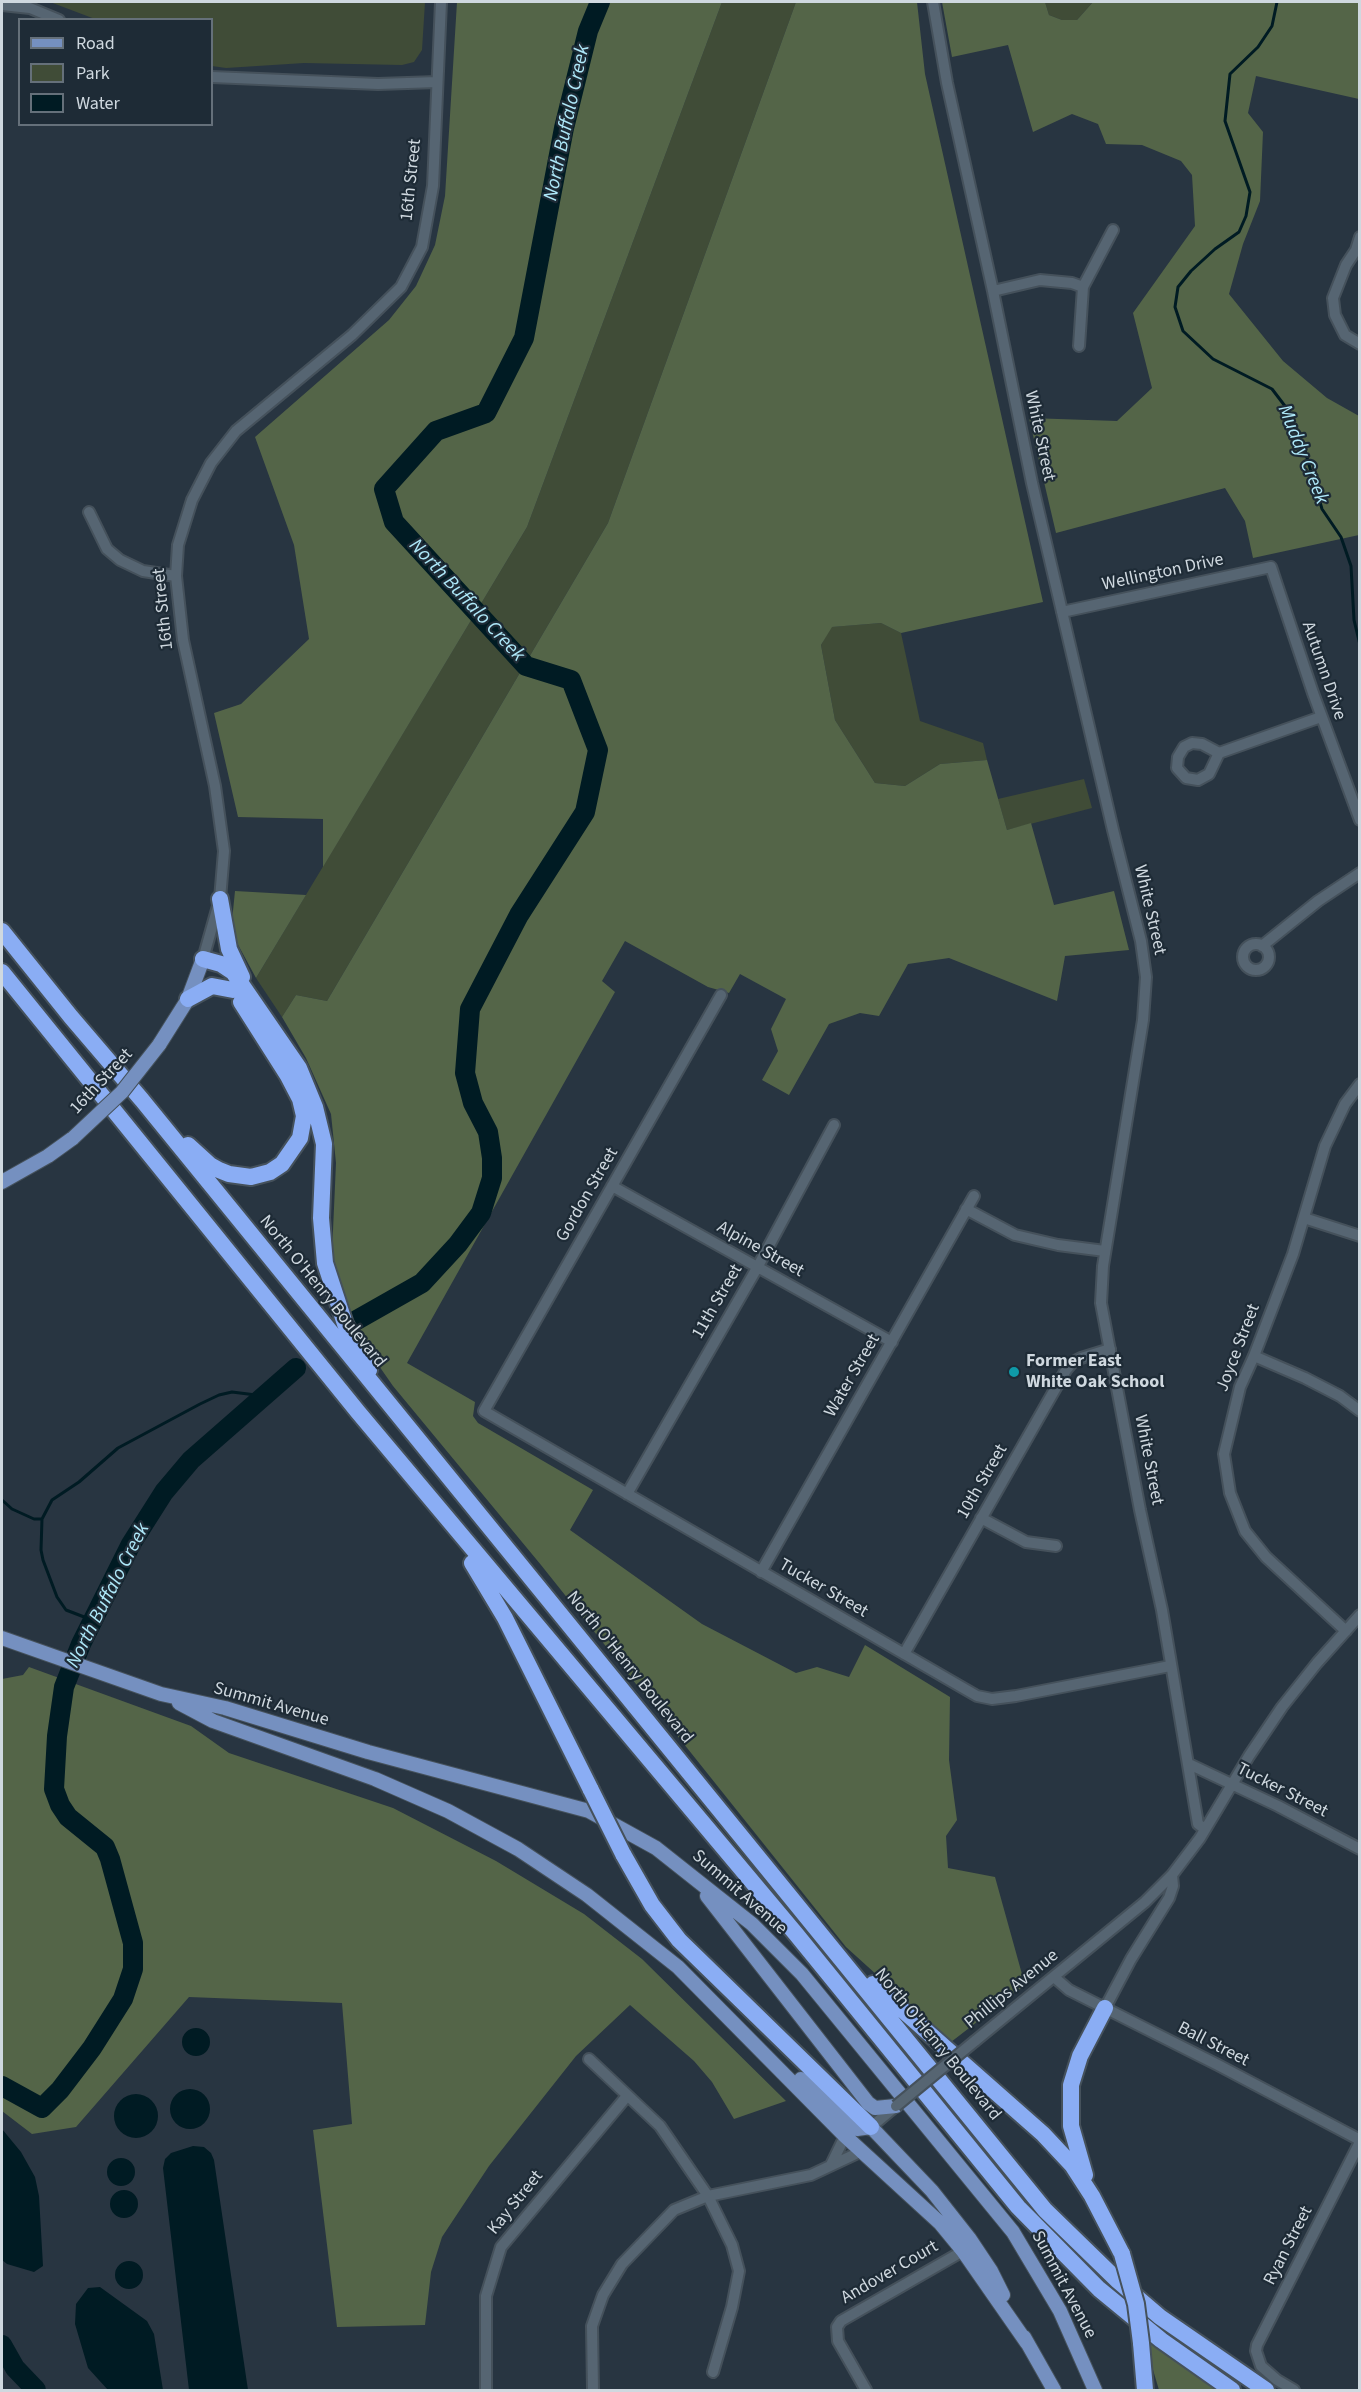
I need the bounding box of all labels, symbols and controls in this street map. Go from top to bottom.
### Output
legend [18,18,213,126]
text: Road [76,31,115,56]
water label: North Buffalo Creek [540,43,596,203]
text: Park [76,61,110,86]
text: Water [76,91,120,116]
street label: 16th Street [397,138,427,222]
street label: White Street [1019,389,1059,483]
water label: Muddy Creek [1271,402,1333,508]
water label: North Buffalo Creek [403,535,529,667]
street label: Wellington Drive [1100,550,1226,596]
street label: 16th Street [149,567,179,651]
street label: Autumn Drive [1296,619,1350,723]
street label: White Street [1128,863,1170,957]
street label: 16th Street [66,1044,138,1120]
street label: Gordon Street [552,1144,624,1246]
street label: North O'Henry Boulevard [254,1211,390,1373]
street label: Alpine Street [713,1217,807,1283]
street label: 11th Street [688,1261,748,1343]
street label: Joyce Street [1212,1301,1266,1395]
street label: Water Street [821,1331,885,1421]
place label: Former East White Oak School [1026,1351,1164,1394]
marker: Former East White Oak School [1007,1365,1021,1379]
street label: White Street [1129,1413,1167,1507]
street label: 10th Street [953,1441,1013,1523]
water label: North Buffalo Creek [62,1520,156,1672]
street label: Tucker Street [775,1555,871,1623]
street label: North O'Henry Boulevard [561,1587,697,1749]
street label: Summit Avenue [211,1678,331,1732]
street label: Tucker Street [1233,1759,1331,1823]
street label: Summit Avenue [687,1846,791,1940]
street label: Phillips Avenue [961,1946,1063,2034]
street label: North O'Henry Boulevard [869,1964,1005,2126]
street label: Ball Street [1174,2018,1252,2072]
street label: Kay Street [484,2166,548,2240]
street label: Ryan Street [1260,2203,1318,2289]
street label: Summit Avenue [1026,2227,1100,2343]
street label: Andover Court [838,2237,942,2309]

